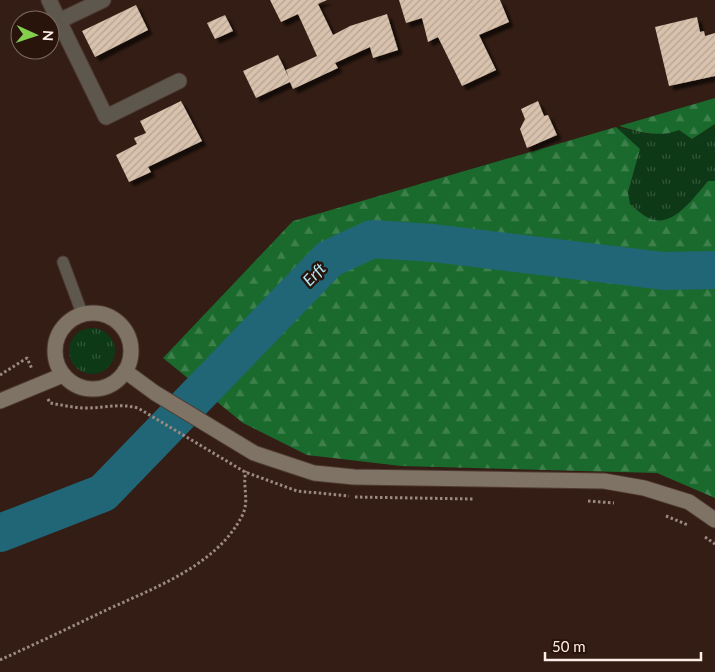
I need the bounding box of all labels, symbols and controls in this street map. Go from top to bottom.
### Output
north arrow [10,10,60,60]
text: N [40,30,57,42]
water label: Erft [298,258,329,289]
scale bar [545,630,701,662]
text: 50 m [552,637,586,655]

